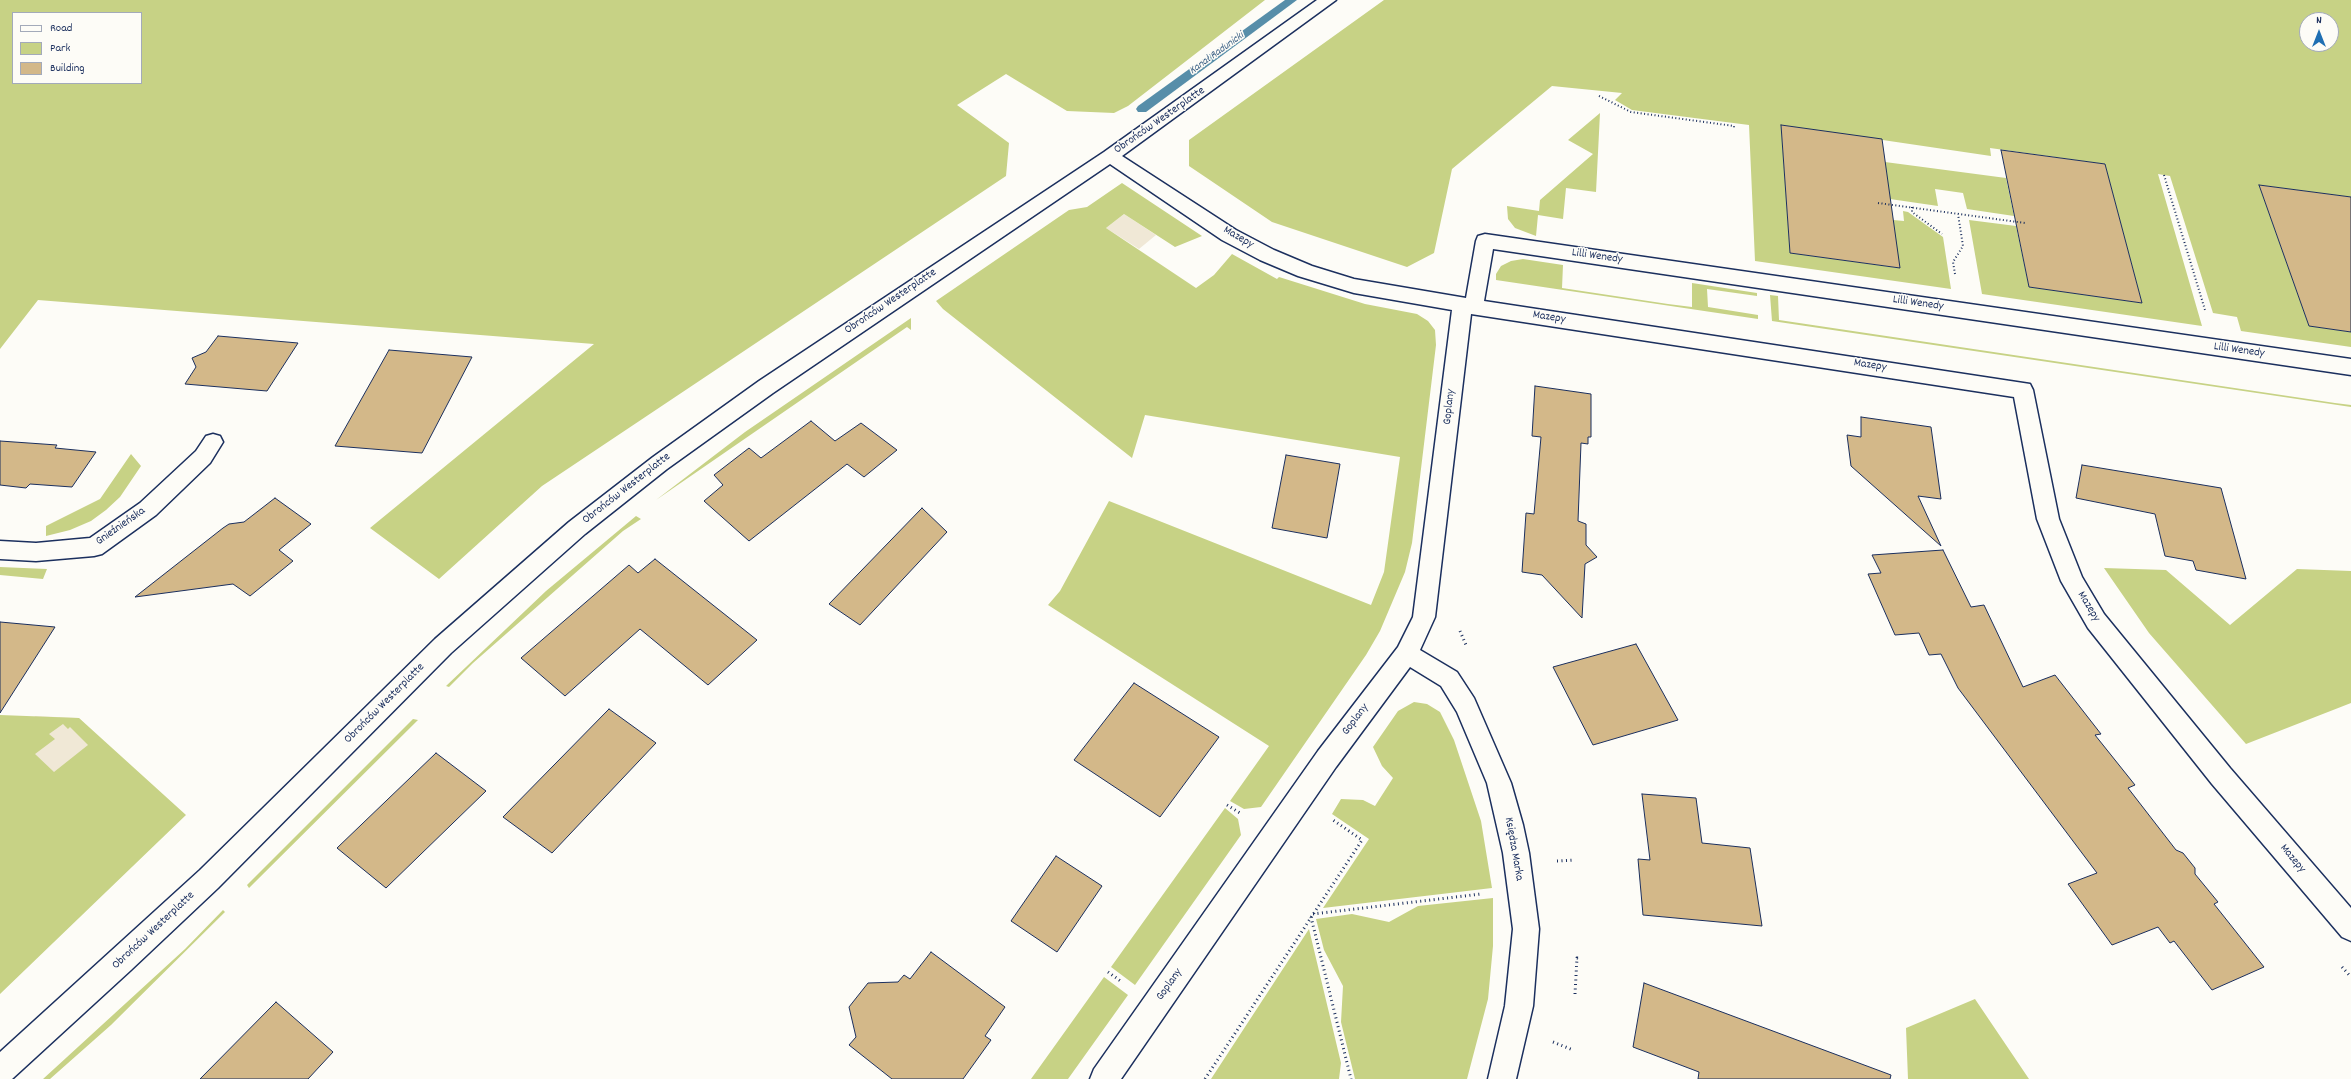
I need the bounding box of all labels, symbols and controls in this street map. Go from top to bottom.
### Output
legend [12,12,142,84]
north arrow [2299,12,2339,52]
text: N [2316,13,2322,29]
text: Road [50,20,72,37]
water label: Kanał Radunicki [1187,30,1247,78]
text: Park [50,40,70,57]
text: Building [50,60,85,77]
street label: Obrońców Westerplatte [1112,84,1208,158]
street label: Mazepy [1220,224,1256,252]
street label: Lilli Wenedy [1571,246,1623,268]
street label: Obrońców Westerplatte [842,266,940,338]
street label: Lilli Wenedy [1892,293,1944,315]
street label: Mazepy [1532,308,1566,328]
street label: Lilli Wenedy [2213,340,2265,362]
street label: Mazepy [1853,356,1887,376]
street label: Goplany [1441,388,1459,426]
street label: Obrońców Westerplatte [580,450,674,528]
street label: Gnieźnieńska [93,505,149,549]
street label: Mazepy [2073,589,2103,625]
street label: Obrońców Westerplatte [342,661,428,747]
street label: Goplany [1339,701,1373,739]
street label: Księdza Marka [1500,816,1526,882]
street label: Mazepy [2276,842,2308,876]
street label: Obrońców Westerplatte [110,889,198,973]
street label: Goplany [1154,966,1186,1004]

